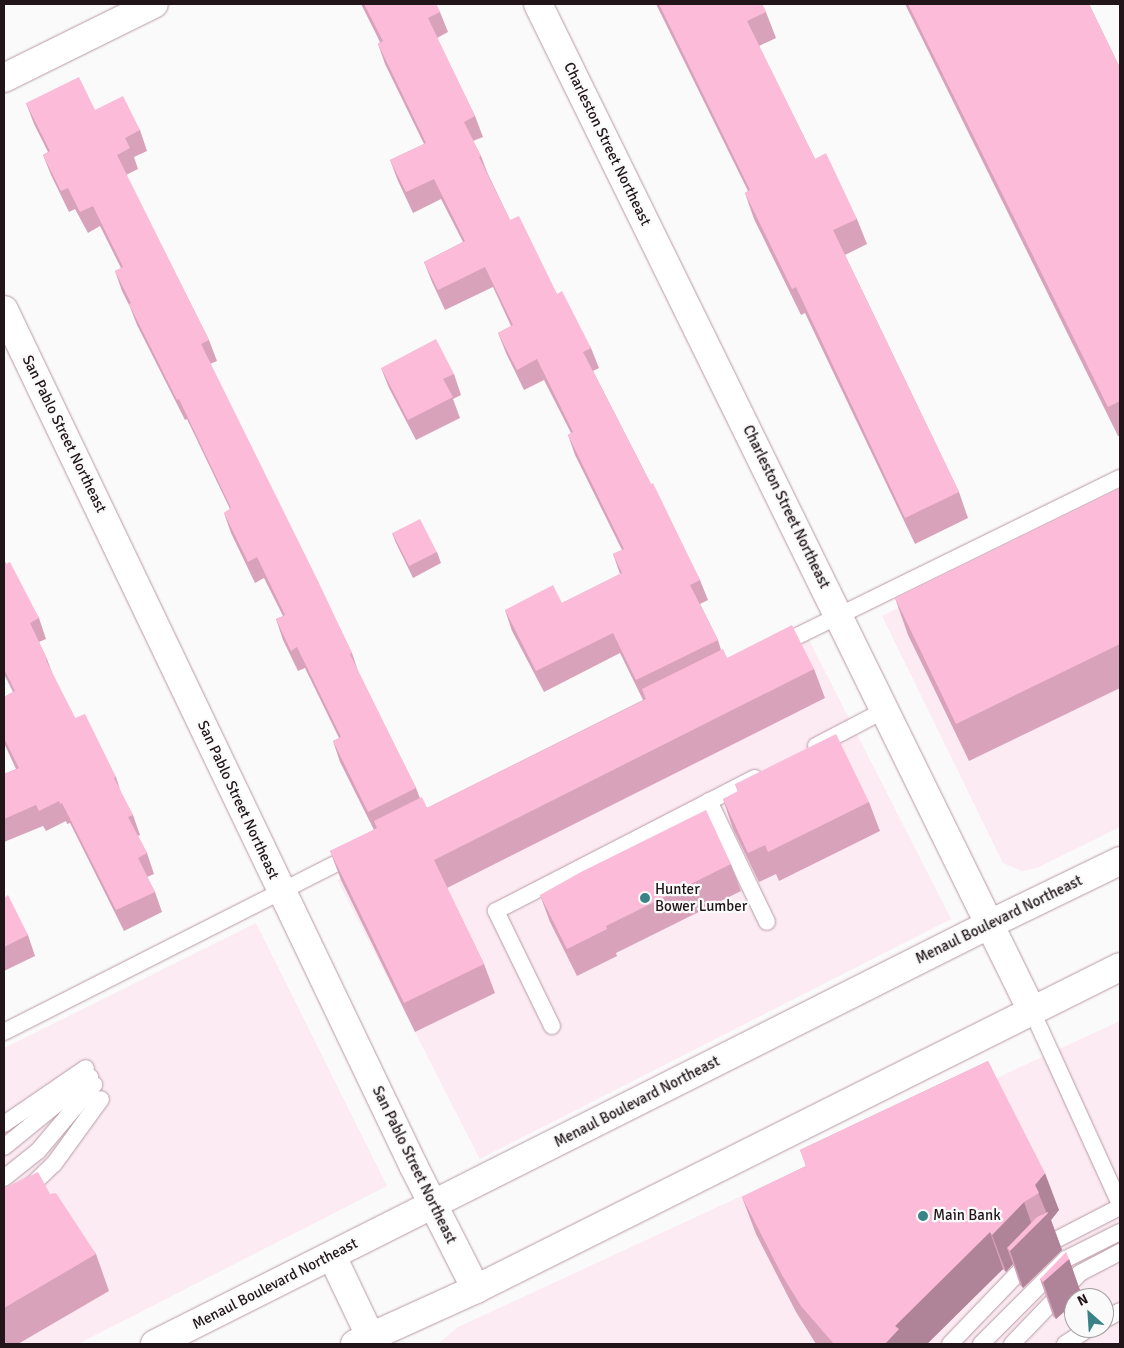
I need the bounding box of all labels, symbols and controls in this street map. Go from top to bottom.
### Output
street label: Charleston Street Northeast [560,59,654,229]
street label: San Pablo Street Northeast [18,352,110,516]
street label: Charleston Street Northeast [739,422,833,592]
street label: San Pablo Street Northeast [193,718,283,882]
street label: Menaul Boulevard Northeast [913,872,1085,968]
place label: Hunter Bower Lumber [655,880,747,915]
marker: Hunter Bower Lumber [639,892,651,904]
street label: Menaul Boulevard Northeast [551,1052,723,1152]
street label: San Pablo Street Northeast [368,1083,460,1247]
place label: Main Bank [933,1207,1001,1225]
marker: Main Bank [917,1210,929,1222]
street label: Menaul Boulevard Northeast [189,1234,361,1334]
north arrow [1064,1288,1114,1338]
text: N [1075,1290,1091,1310]

